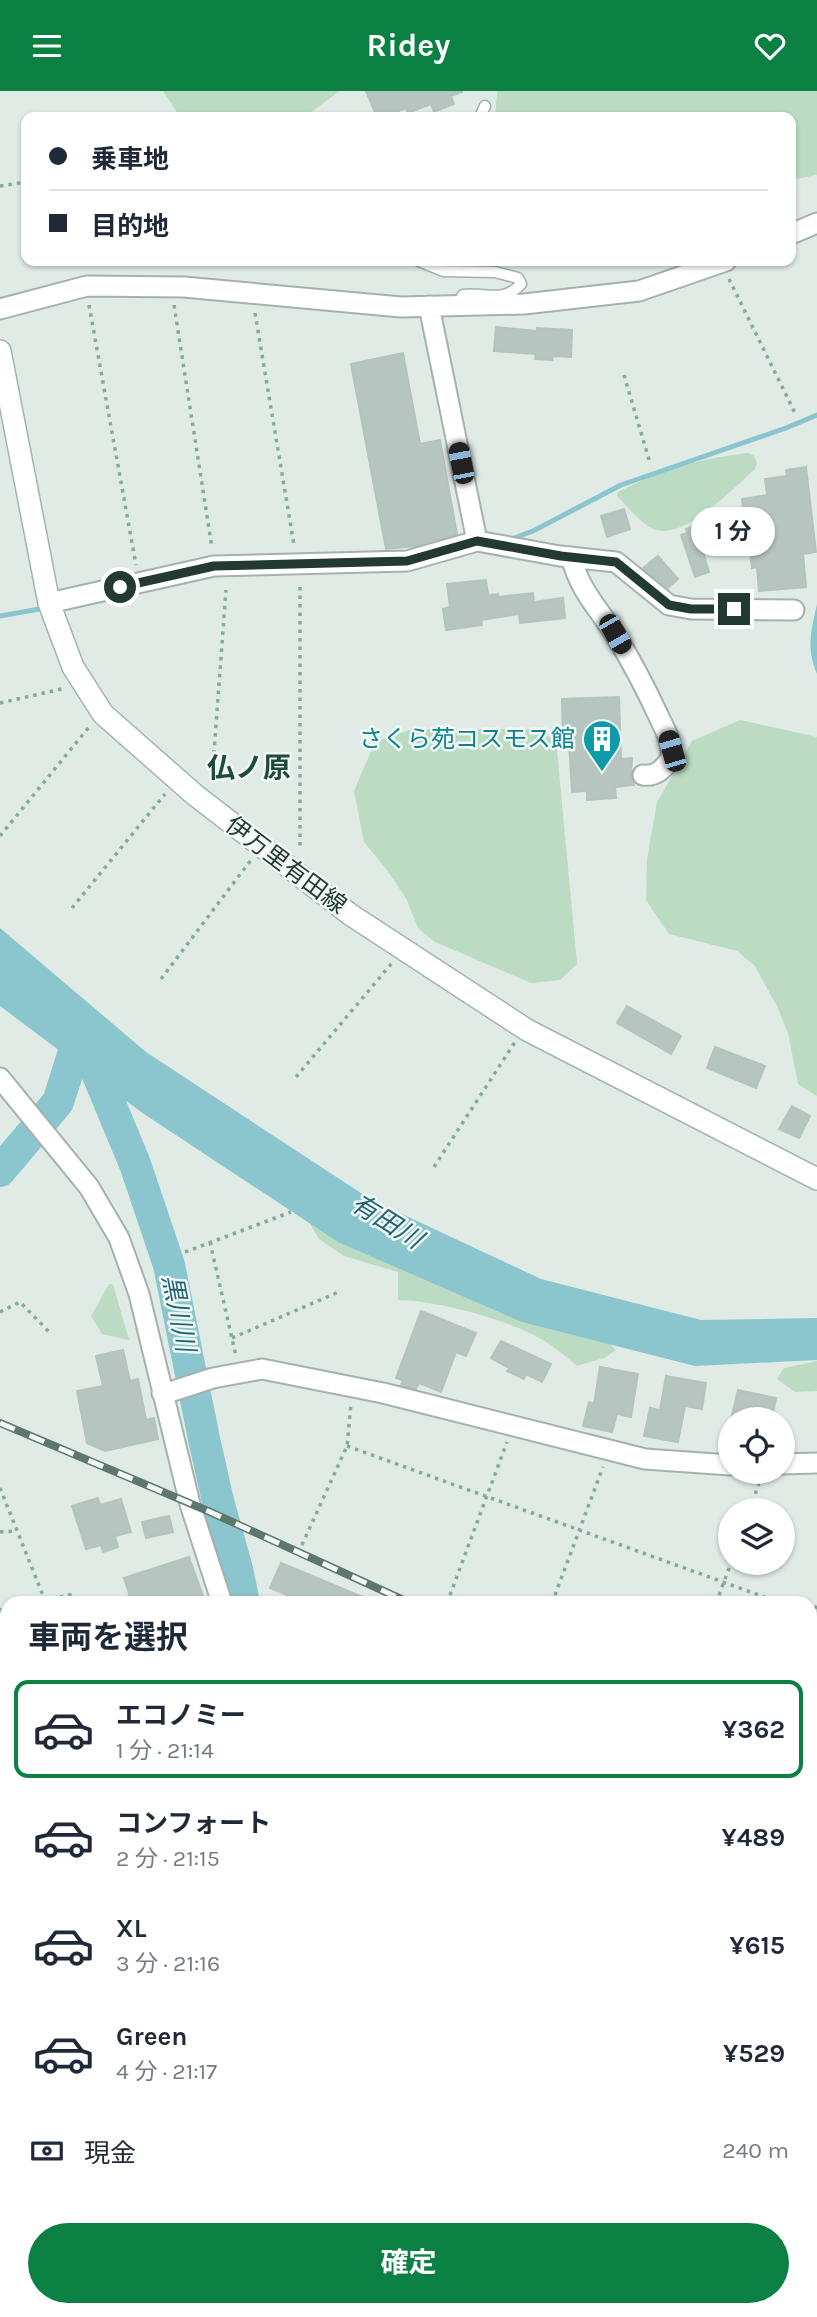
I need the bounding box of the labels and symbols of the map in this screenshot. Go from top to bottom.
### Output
car [447,440,476,486]
callout: 1 分 [692,507,776,557]
route start [104,571,136,603]
route end [718,593,750,625]
car [596,611,635,657]
building icon: さくら苑コスモス館 [581,718,623,773]
place label: さくら苑コスモス館 [359,725,575,753]
car [657,728,688,774]
district label: 仏ノ原 [207,751,291,784]
street label: 伊万里有田線 [220,810,352,920]
water label: 有田川 [345,1188,431,1257]
water label: 黒川川 [156,1272,202,1357]

